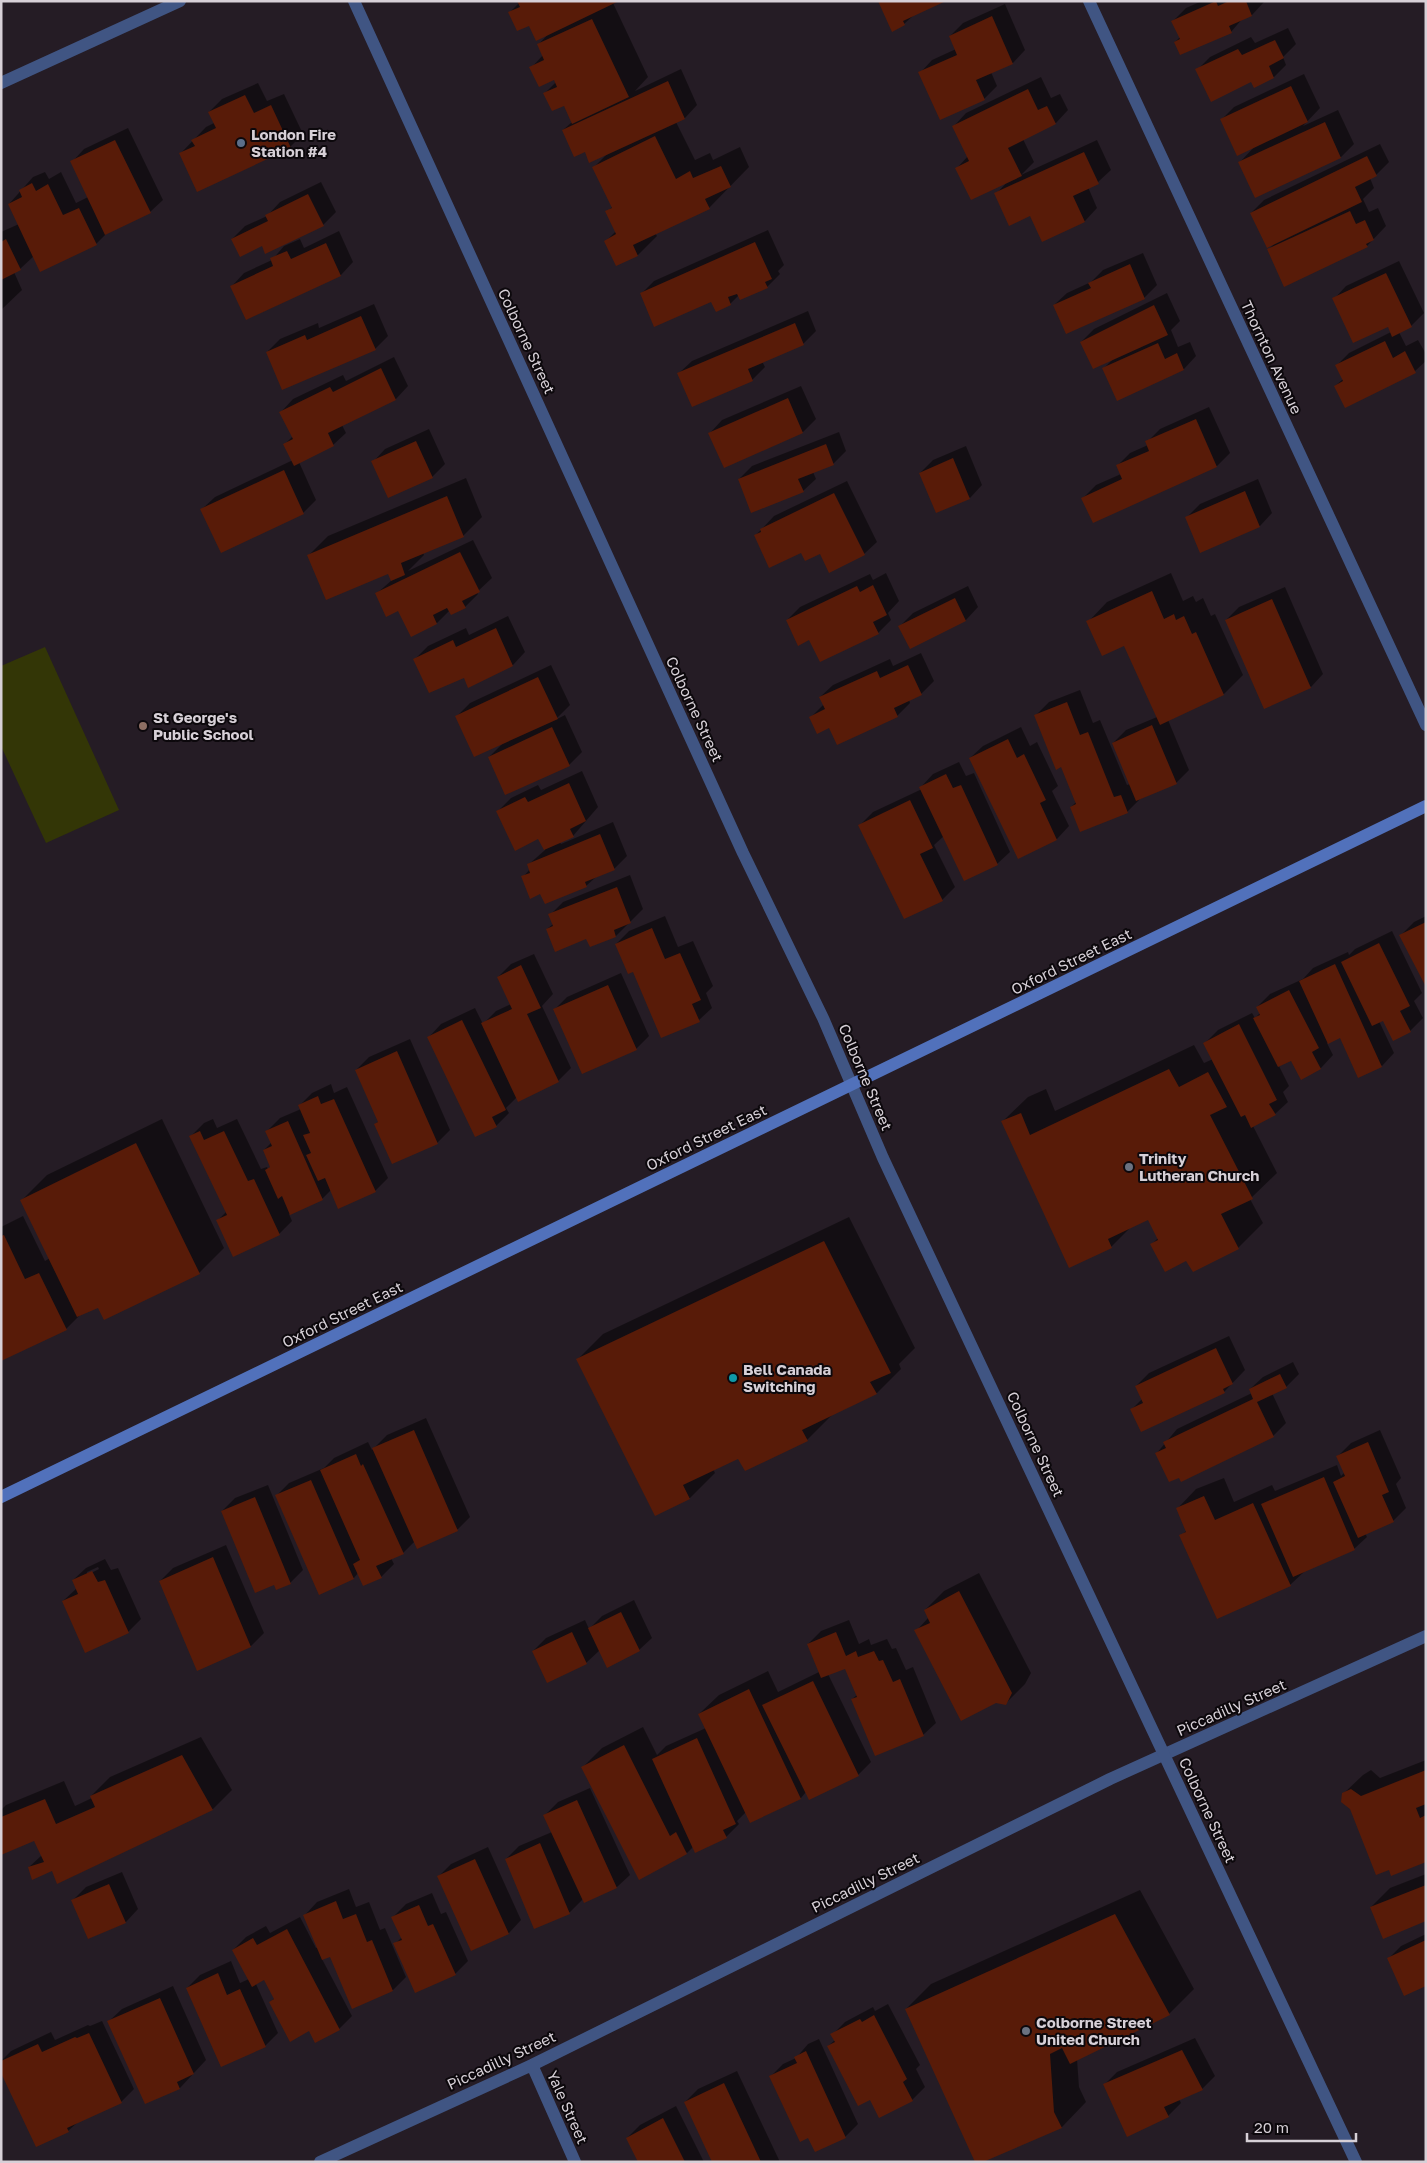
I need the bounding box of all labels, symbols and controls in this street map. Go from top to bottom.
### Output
place label: London Fire Station #4 [251,125,336,160]
marker: London Fire Station #4 [235,137,247,149]
street label: Colborne Street [495,285,559,397]
street label: Thornton Avenue [1238,297,1306,417]
street label: Colborne Street [663,653,727,765]
place label: St George's Public School [153,708,254,743]
marker: St George's Public School [137,720,149,732]
street label: Oxford Street East [1008,924,1134,998]
street label: Colborne Street [835,1021,897,1133]
street label: Oxford Street East [643,1100,769,1174]
place label: Trinity Lutheran Church [1139,1149,1259,1184]
marker: Trinity Lutheran Church [1123,1161,1135,1173]
street label: Oxford Street East [279,1277,405,1351]
place label: Bell Canada Switching [743,1360,832,1395]
marker: Bell Canada Switching [727,1372,739,1384]
street label: Colborne Street [1004,1388,1068,1500]
street label: Piccadilly Street [1174,1675,1288,1739]
street label: Colborne Street [1176,1754,1240,1866]
street label: Piccadilly Street [808,1848,922,1916]
place label: Colborne Street United Church [1036,2013,1152,2048]
marker: Colborne Street United Church [1020,2025,1032,2037]
street label: Piccadilly Street [444,2027,558,2093]
street label: Yale Street [544,2068,592,2146]
scale bar [1247,2110,1356,2142]
text: 20 m [1254,2118,1289,2136]

